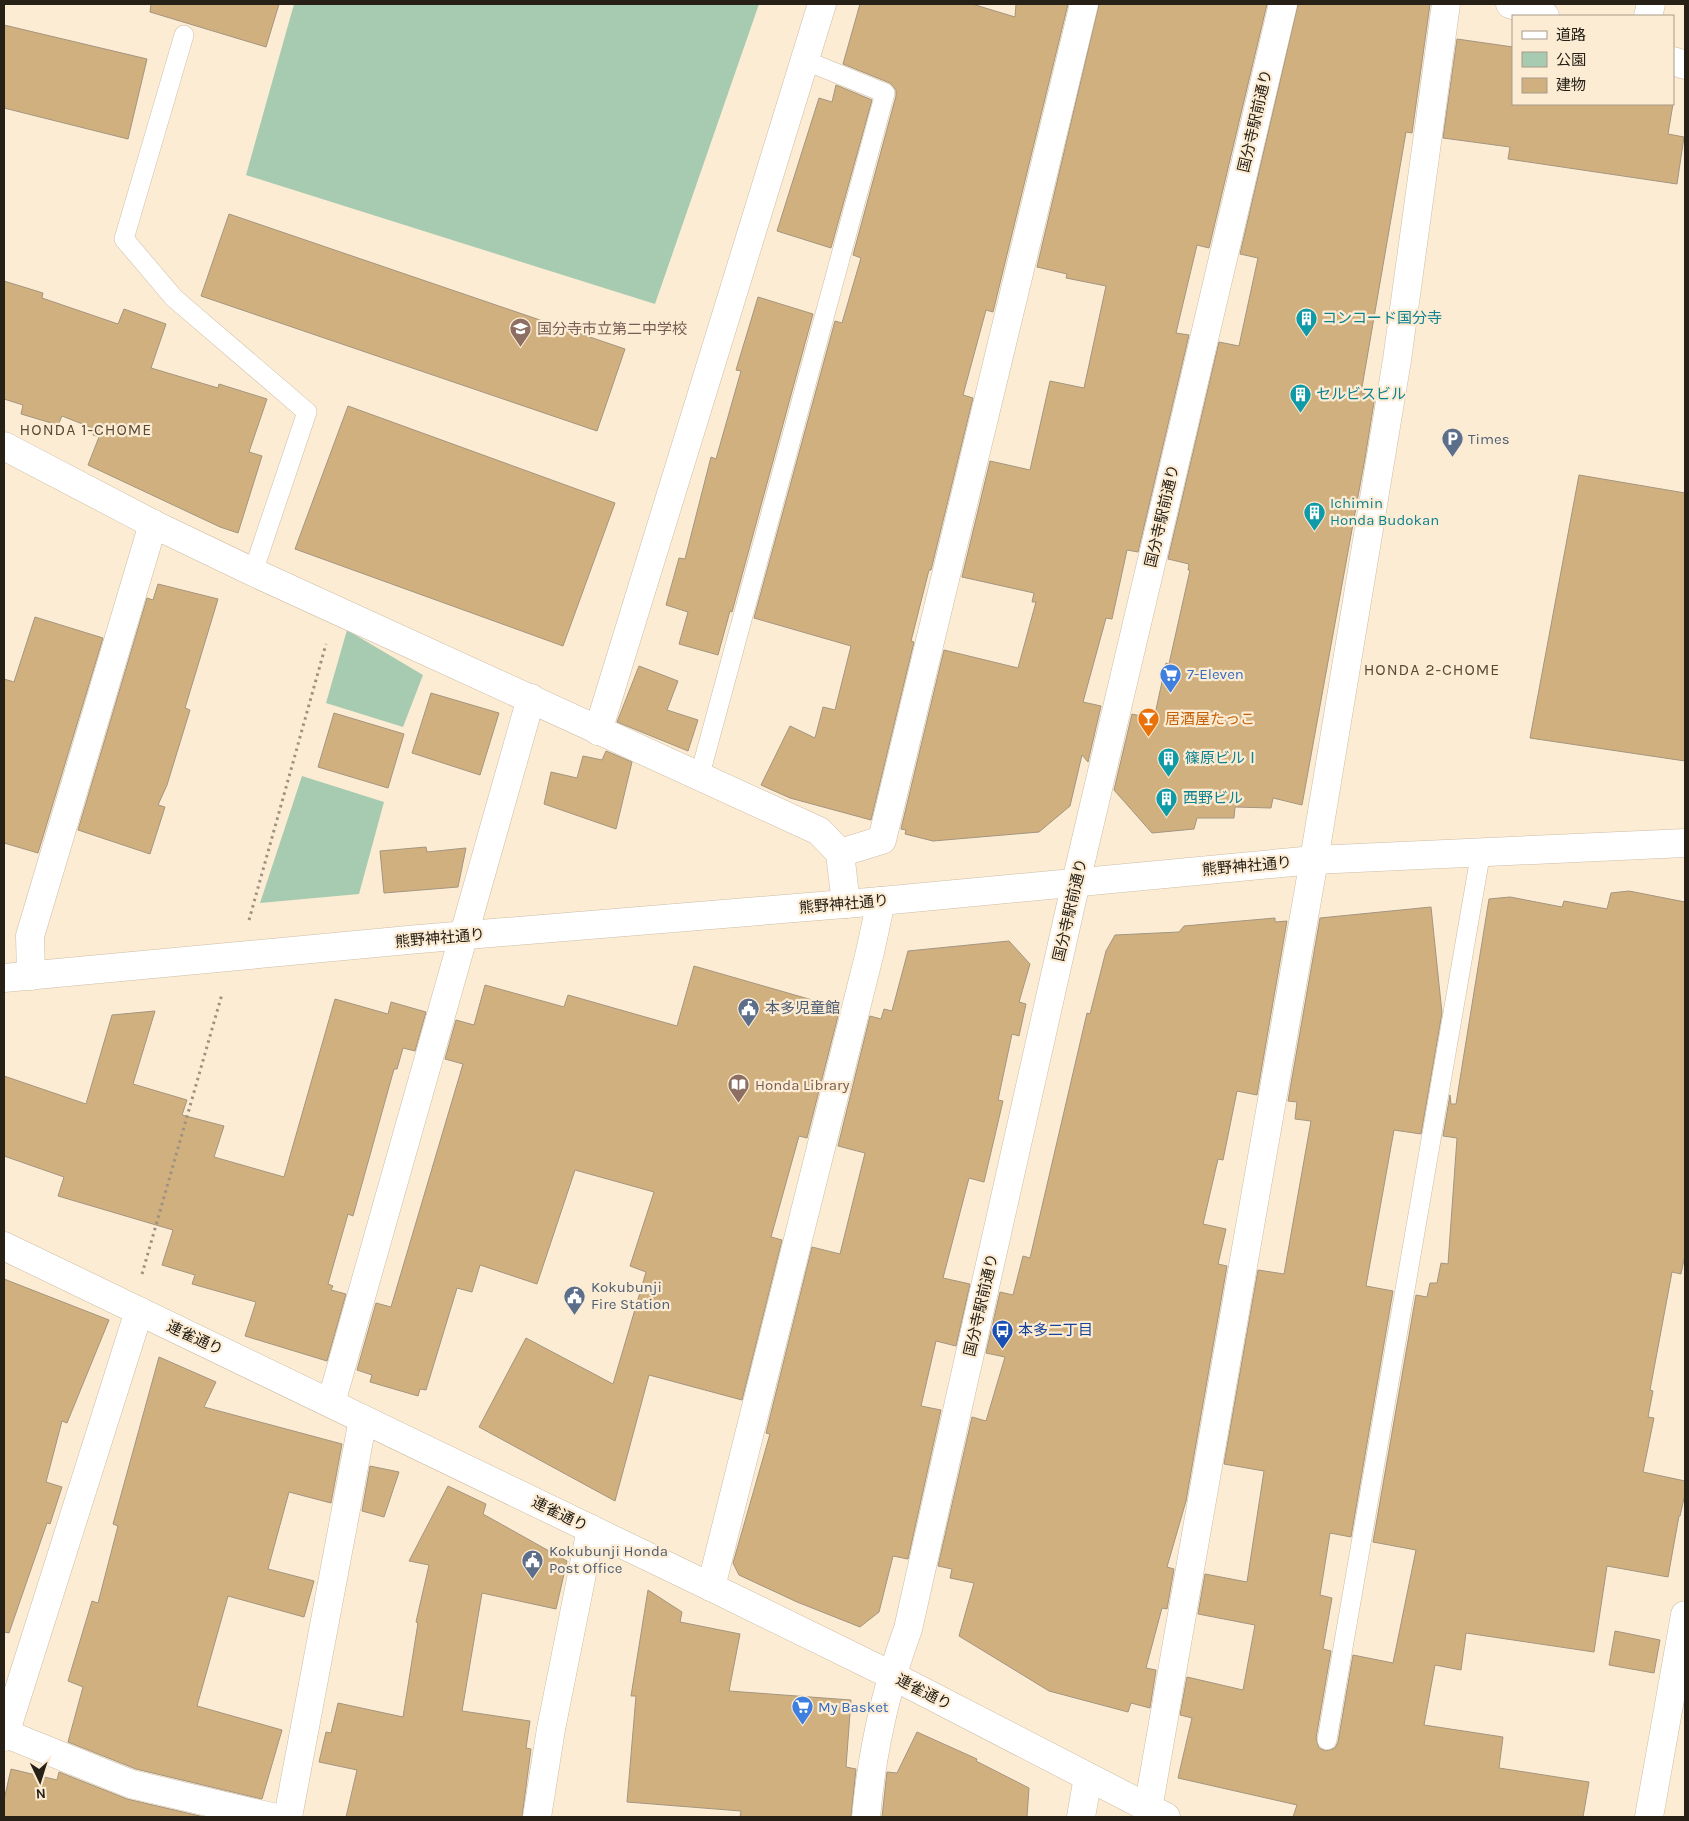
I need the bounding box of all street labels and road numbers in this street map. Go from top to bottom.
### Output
street label: 国分寺駅前通り [1234,68,1276,174]
street label: 国分寺駅前通り [1141,463,1183,569]
street label: 熊野神社通り [1201,853,1293,879]
street label: 国分寺駅前通り [1049,857,1091,963]
street label: 熊野神社通り [798,891,890,917]
street label: 熊野神社通り [394,925,486,951]
street label: 国分寺駅前通り [960,1252,1002,1358]
street label: 連雀通り [164,1317,226,1359]
street label: 連雀通り [529,1493,591,1535]
street label: 連雀通り [893,1670,955,1714]

